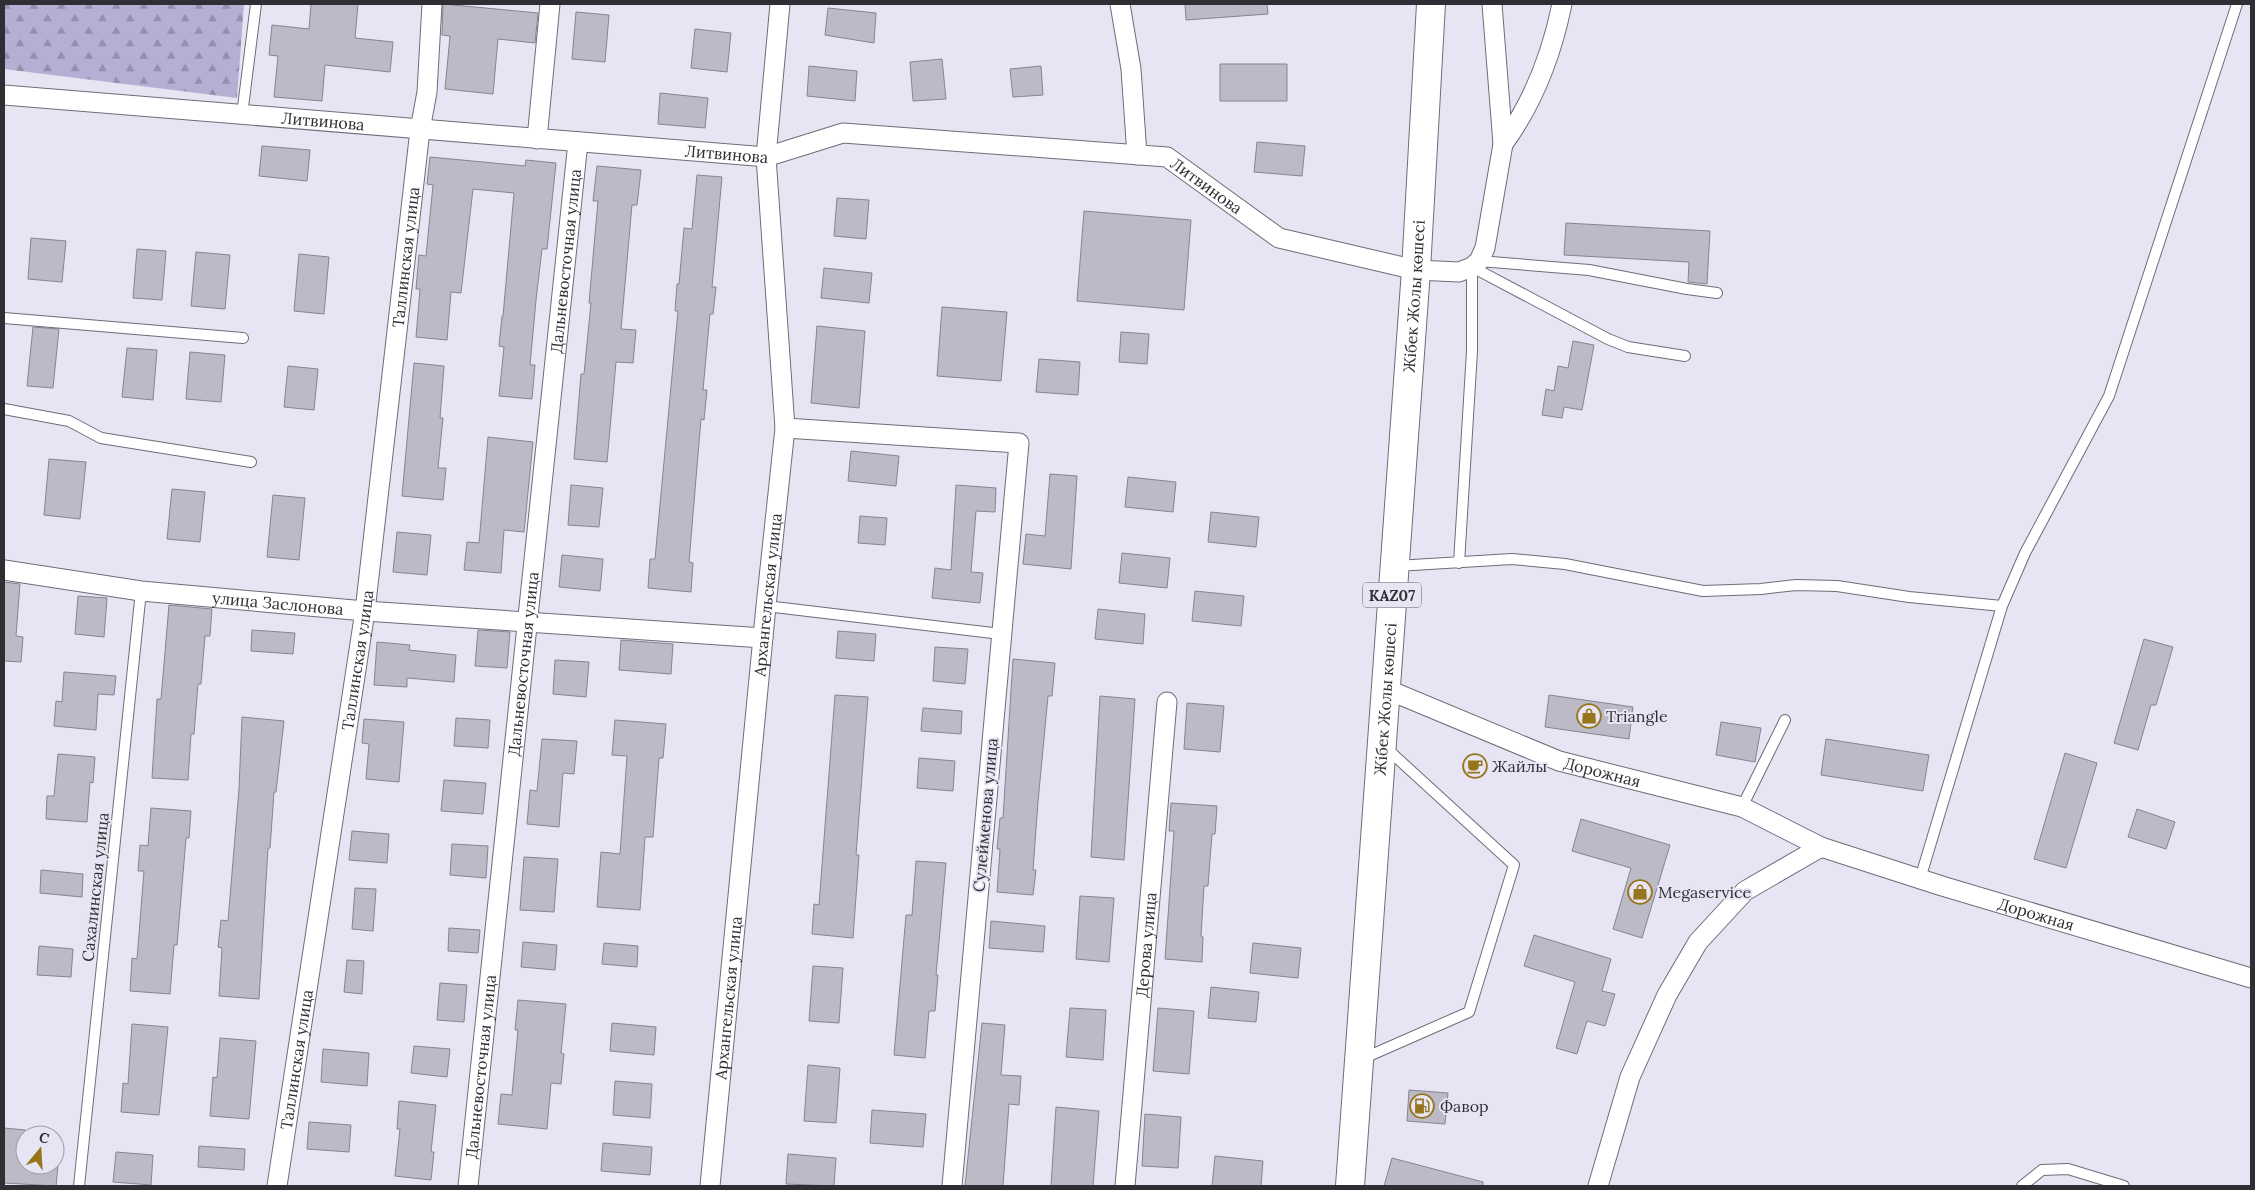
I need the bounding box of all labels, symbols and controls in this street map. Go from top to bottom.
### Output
street label: Литвинова [281,108,365,134]
street label: Литвинова [684,140,769,167]
street label: Литвинова [1167,153,1246,218]
street label: Дальневосточная улица [546,168,585,354]
street label: Таллинская улица [388,186,423,328]
street label: Жібек Жолы көшесі [1399,219,1429,373]
street label: Архангельская улица [749,512,786,678]
street label: Дальневосточная улица [503,571,543,757]
road number: KAZ07 [1363,582,1421,608]
street label: улица Заслонова [211,587,344,619]
street label: Таллинская улица [337,589,377,732]
street label: Жібек Жолы көшесі [1370,622,1401,776]
shop icon: Triangle [1576,703,1602,729]
place label: Triangle [1606,706,1668,726]
street label: Сулейменова улица [968,737,1002,893]
cafe icon: Жайлы [1462,753,1488,779]
street label: Дорожная [1562,753,1643,791]
place label: Жайлы [1492,756,1547,776]
street label: Сахалинская улица [77,811,113,963]
shop icon: Megaservice [1627,879,1653,905]
place label: Megaservice [1658,882,1751,902]
street label: Дерова улица [1131,891,1160,998]
street label: Дорожная [1996,893,2077,935]
street label: Архангельская улица [710,915,746,1081]
street label: Дальневосточная улица [461,973,500,1160]
street label: Таллинская улица [276,988,317,1131]
fuel station icon: Фавор [1409,1093,1435,1119]
place label: Фавор [1440,1096,1489,1116]
north arrow [15,1125,65,1175]
text: С [37,1128,52,1148]

